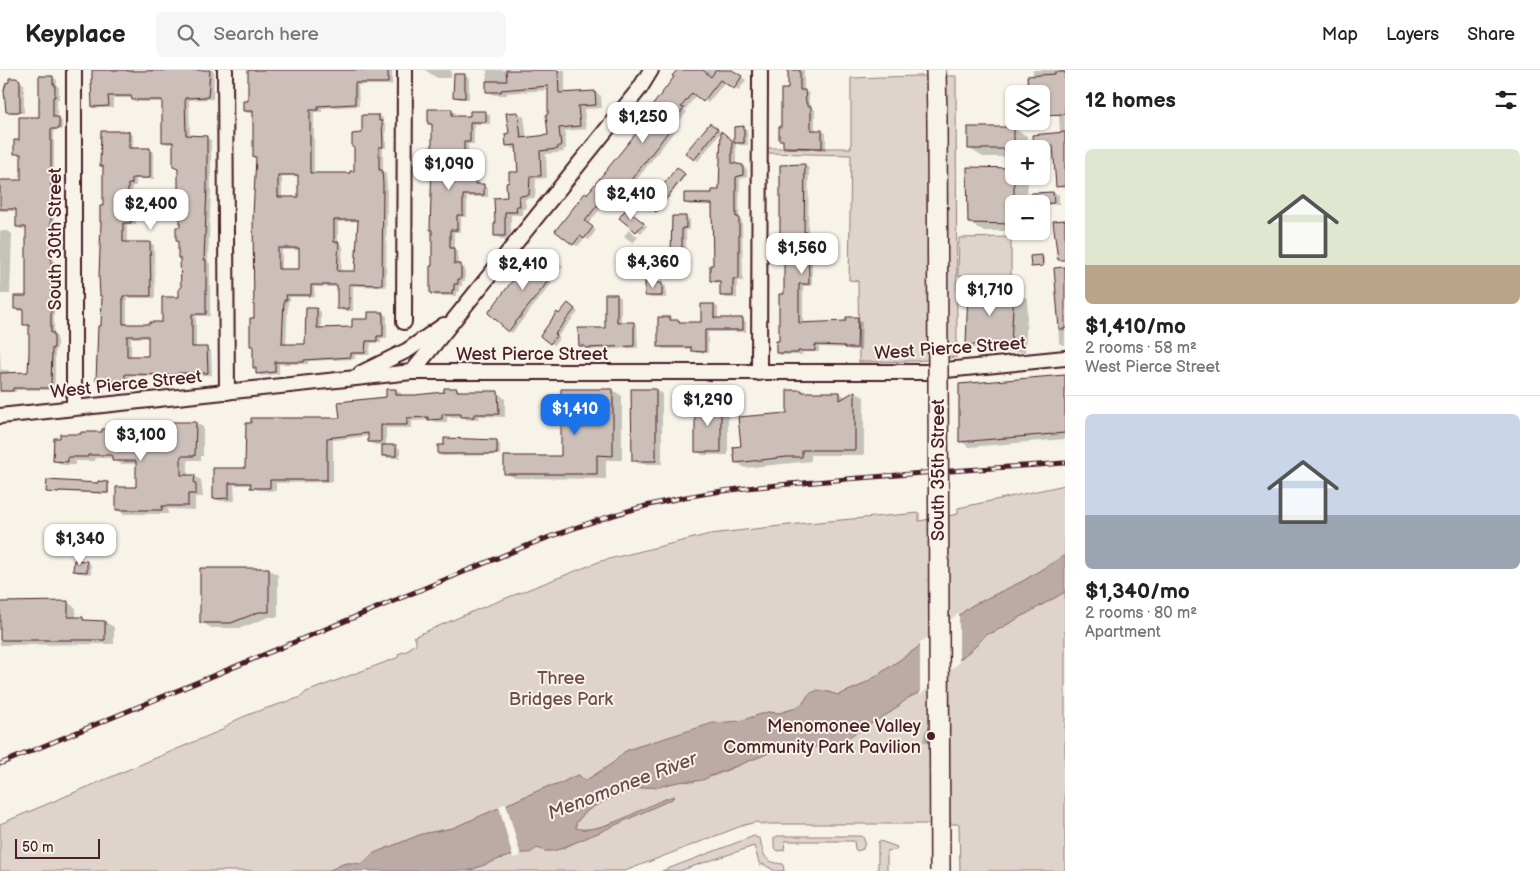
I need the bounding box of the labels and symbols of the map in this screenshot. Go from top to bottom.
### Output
pin: $1,250 [602,102,684,144]
pin: $1,090 [408,148,490,191]
street label: South 30th Street [45,167,66,310]
pin: $2,410 [590,178,672,221]
pin: $2,400 [110,189,192,231]
pin: $1,560 [761,232,843,275]
pin: $4,360 [612,246,694,289]
pin: $2,410 [482,248,564,291]
pin: $1,710 [949,274,1031,317]
street label: West Pierce Street [874,333,1027,364]
street label: West Pierce Street [456,344,608,365]
street label: West Pierce Street [49,366,203,403]
pin: $1,290 [667,384,749,427]
pin: $1,410 [534,394,616,436]
street label: South 35th Street [928,398,949,541]
pin: $3,100 [100,420,182,462]
pin: $1,340 [39,524,121,566]
park label: Three Bridges Park [509,668,613,710]
place label: Menomonee Valley Community Park Pavilion [723,716,922,758]
marker: Menomonee Valley Community Park Pavilion [925,730,937,742]
water label: Menomonee River [545,747,701,825]
scale bar [15,836,100,859]

